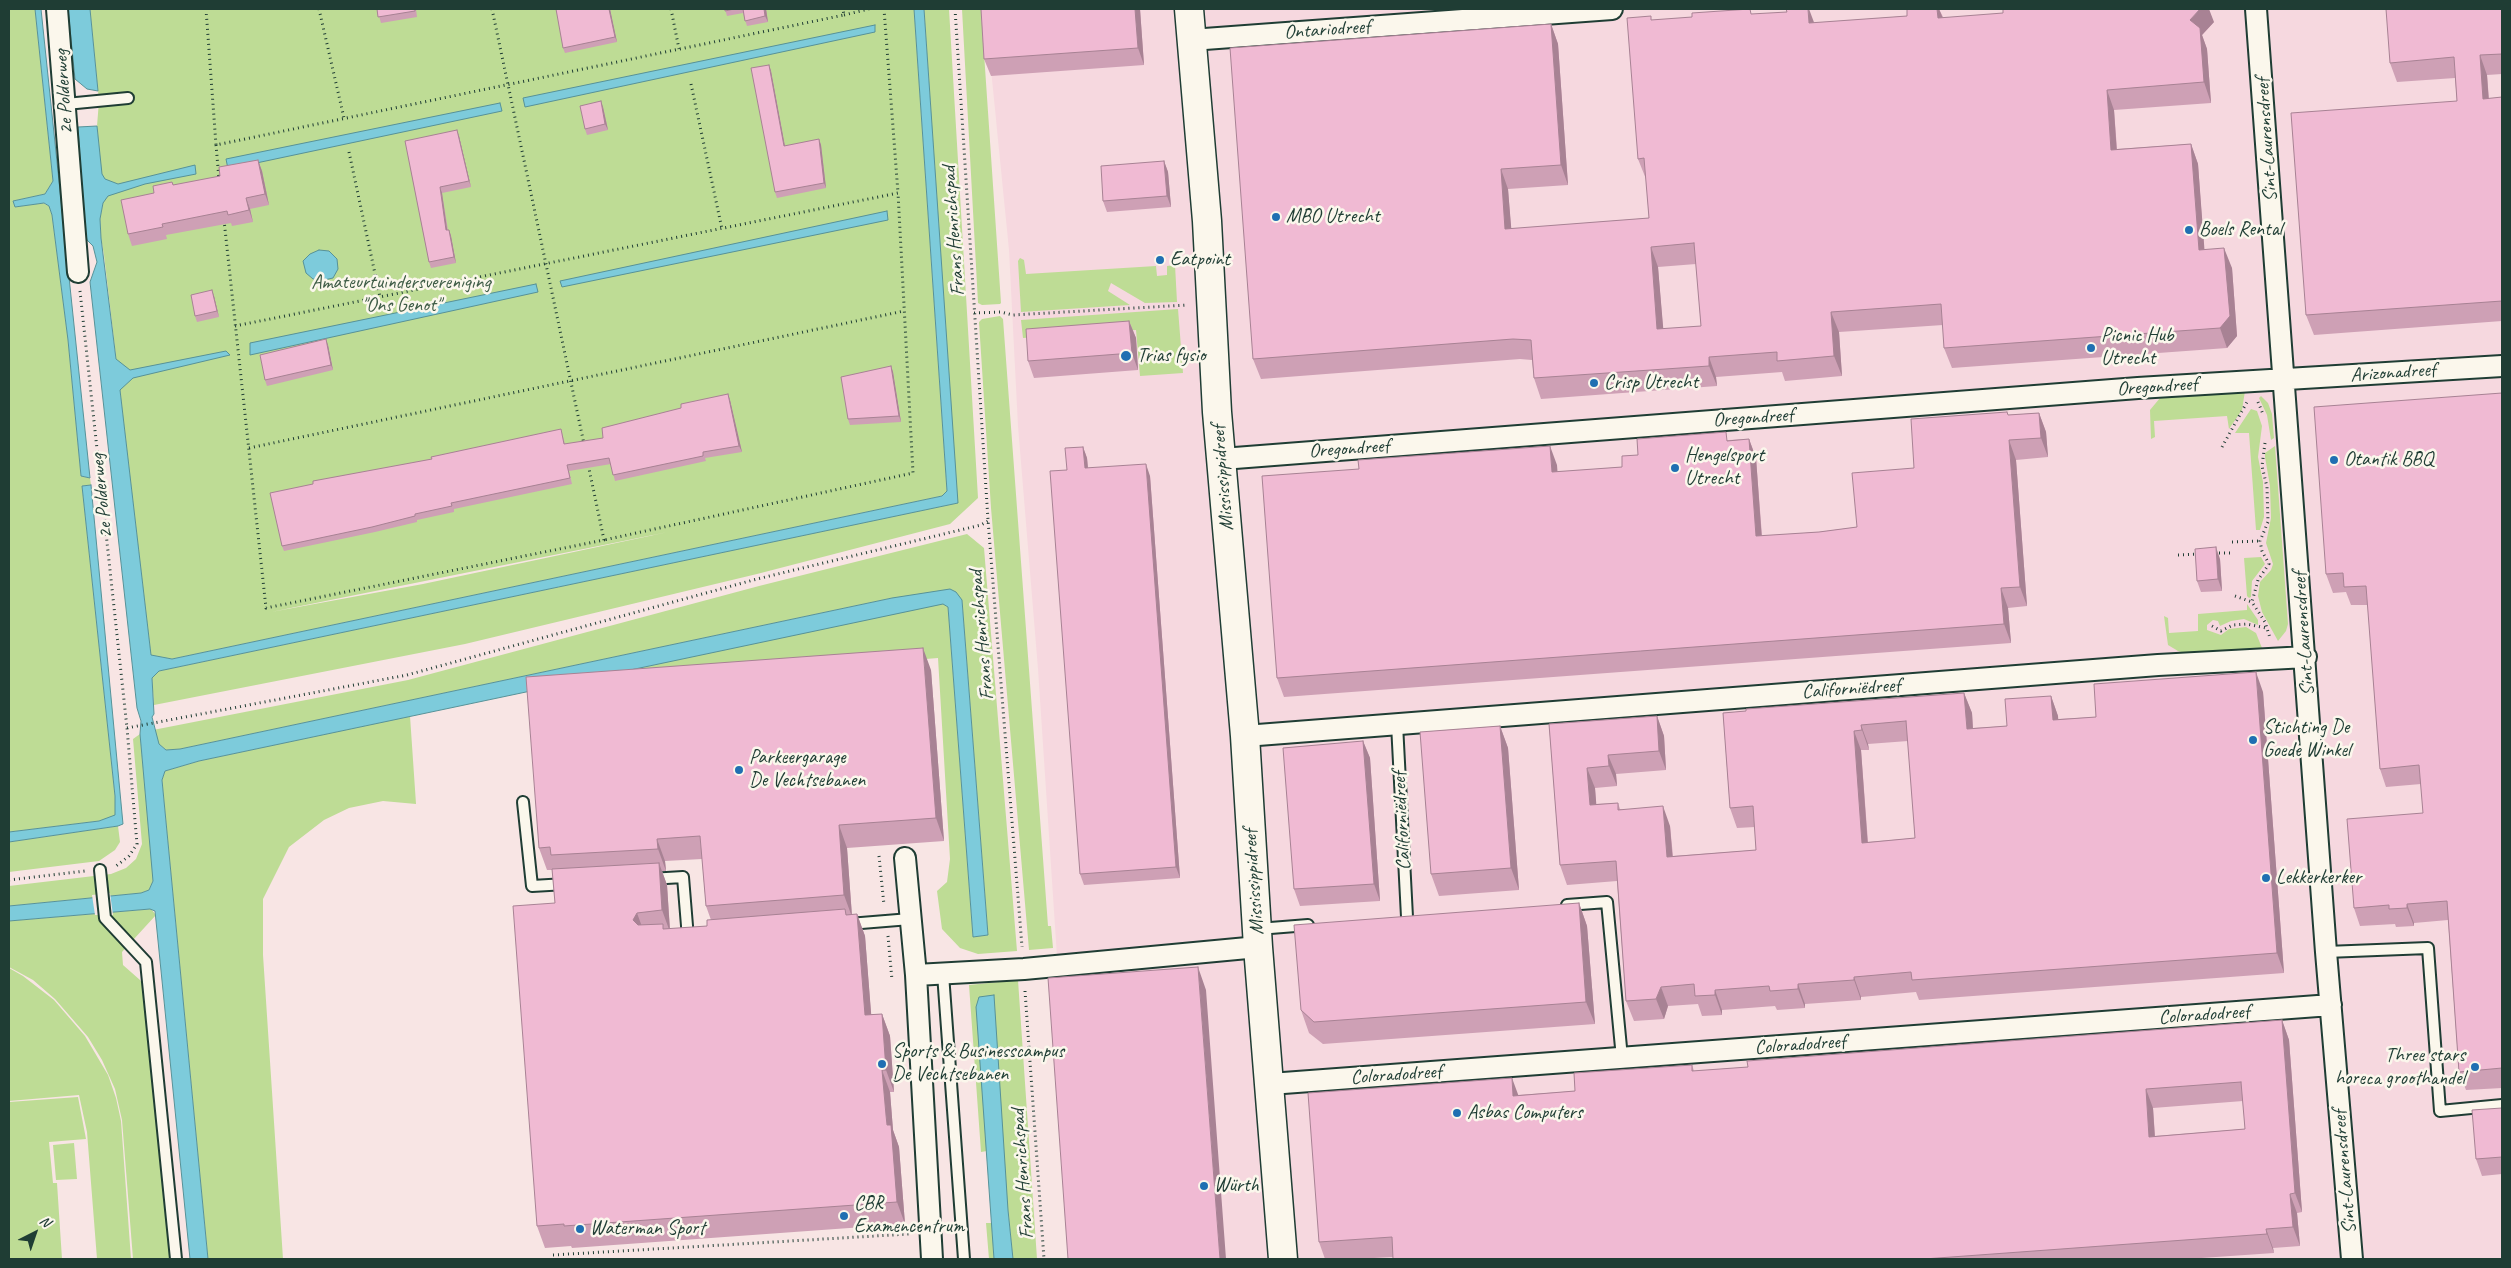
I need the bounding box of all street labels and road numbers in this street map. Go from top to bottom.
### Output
street label: Ontariodreef [1283,15,1371,45]
street label: 2e Polderweg [49,49,79,135]
street label: Sint-Laurensdreef [2251,77,2283,203]
street label: Frans Henrichspad [937,165,971,297]
street label: Arizonadreef [2350,358,2436,388]
street label: Oregondreef [2116,372,2198,402]
street label: Oregondreef [1712,403,1794,433]
street label: Mississippidreef [1206,424,1240,532]
street label: Oregondreef [1308,434,1390,464]
street label: 2e Polderweg [86,452,118,540]
street label: Frans Henrichspad [964,569,1000,701]
street label: Sint-Laurensdreef [2288,571,2320,697]
street label: Californiëdreef [1801,674,1901,704]
street label: Californiëdreef [1387,771,1417,871]
street label: Mississippidreef [1238,828,1270,936]
street label: Coloradodreef [2158,1000,2250,1030]
street label: Coloradodreef [1754,1030,1846,1060]
street label: Coloradodreef [1350,1060,1442,1090]
street label: Frans Henrichspad [1006,1108,1040,1240]
street label: Sint-Laurensdreef [2328,1109,2362,1235]

